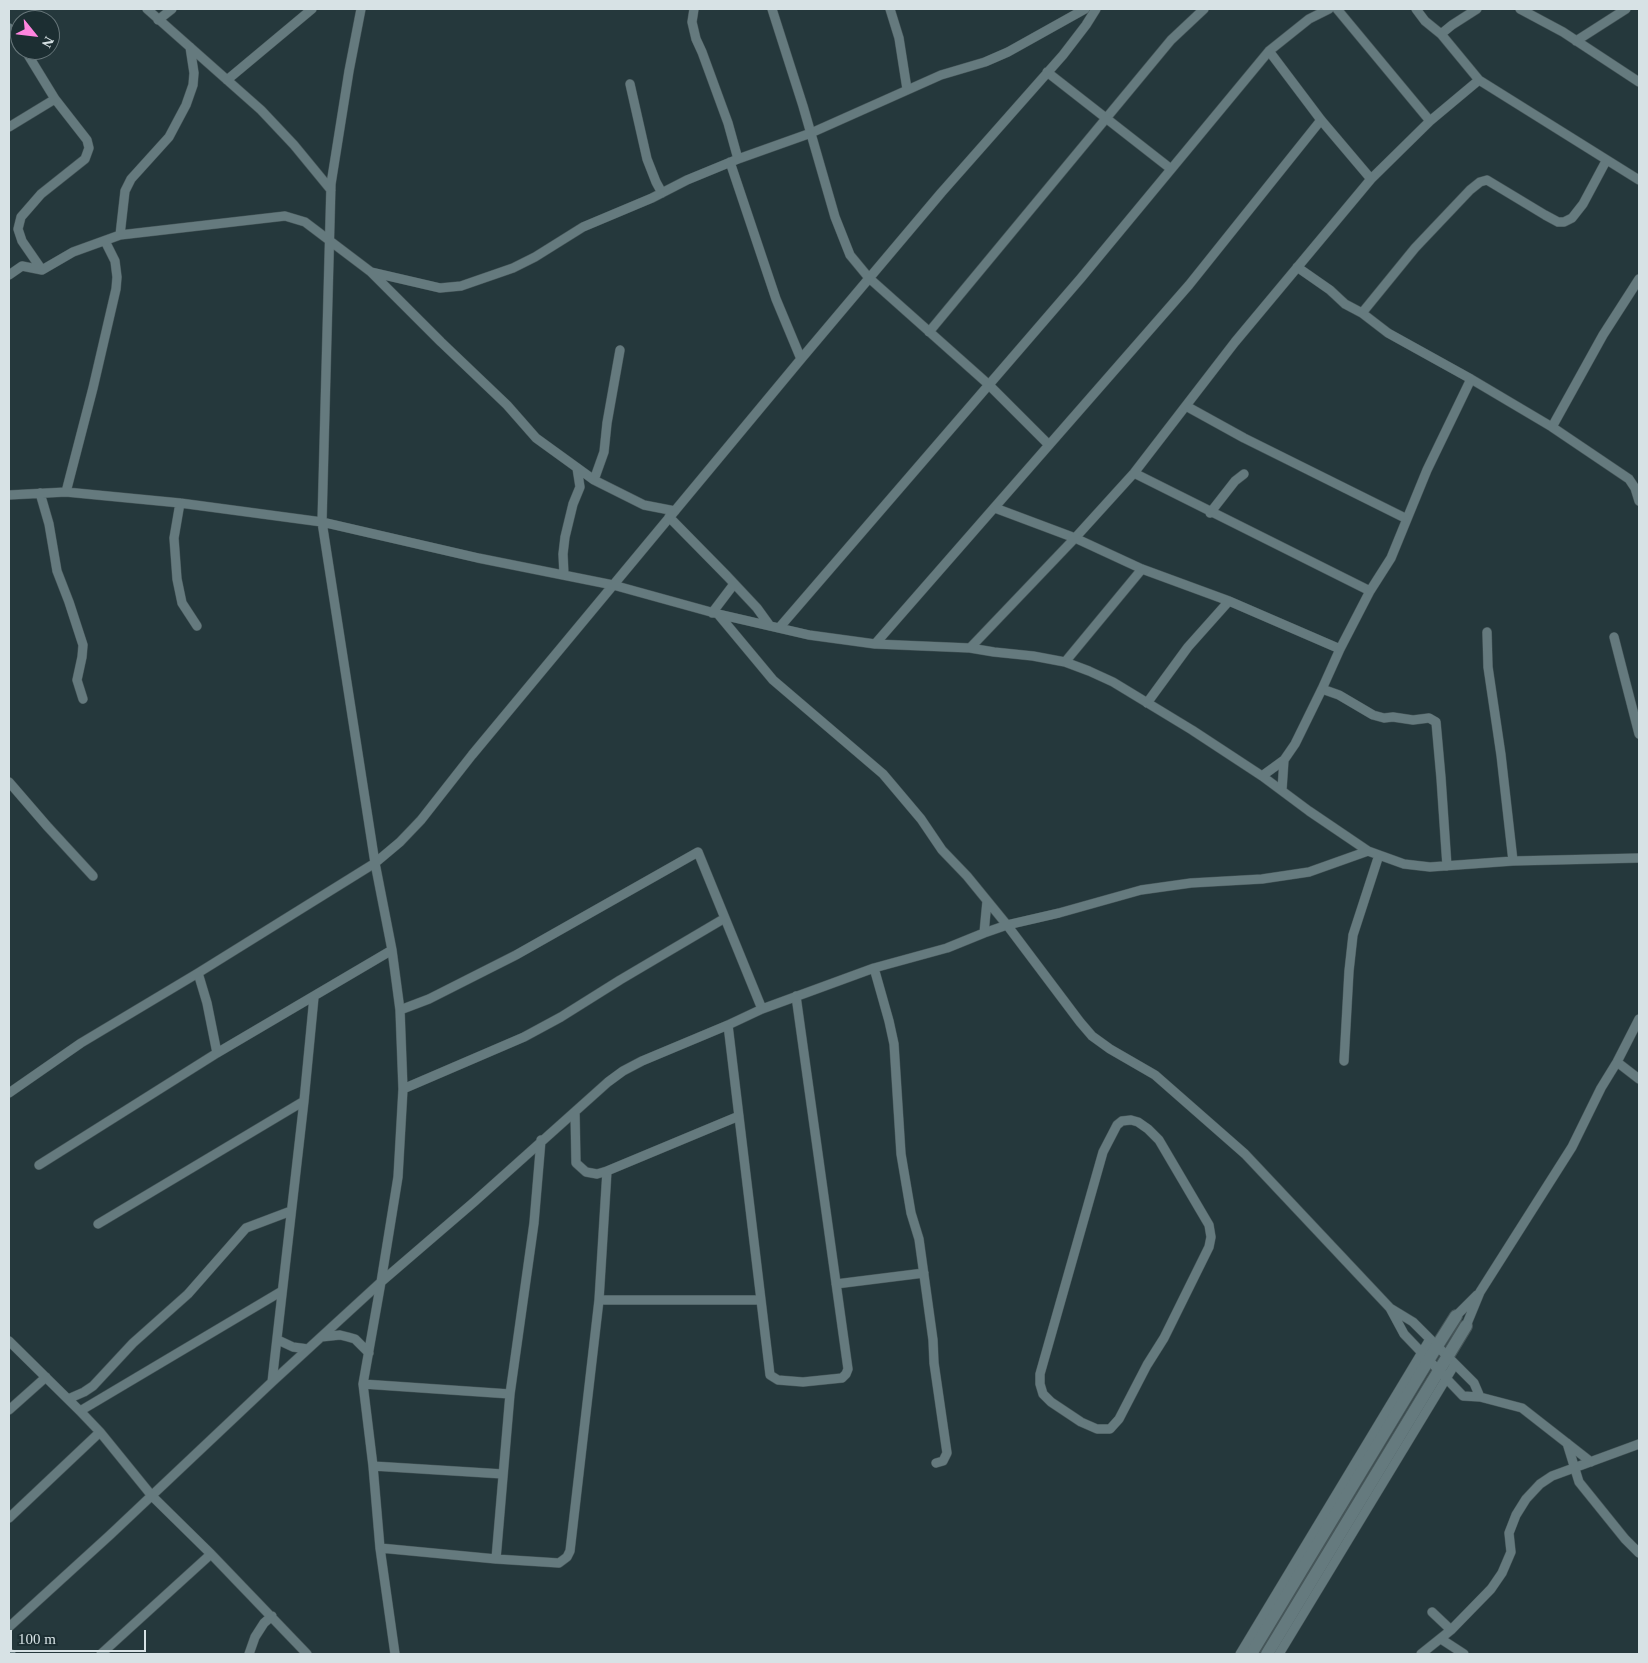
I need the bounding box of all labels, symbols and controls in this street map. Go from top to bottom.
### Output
north arrow [10,10,60,60]
text: N [39,34,57,50]
scale bar [12,1620,149,1652]
text: 100 m [18,1631,56,1647]

